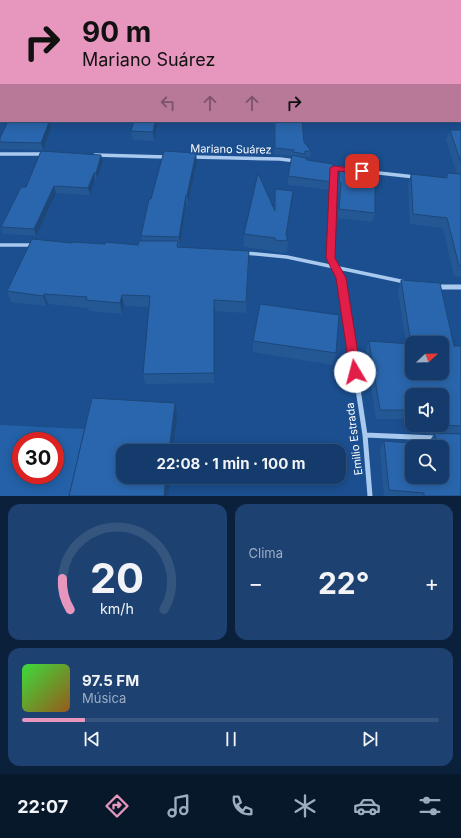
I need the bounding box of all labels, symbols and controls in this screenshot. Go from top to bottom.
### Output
text: 90 m [82,15,151,49]
icon: right [16,16,68,68]
text: Mariano Suárez [82,49,215,70]
icon: left [157,92,179,114]
icon: ahead [199,92,221,114]
icon: ahead [241,92,263,114]
icon: right [283,92,305,114]
street label: Mariano Suárez [190,141,272,157]
pin [345,154,379,188]
icon: arrive [351,160,373,182]
north arrow [405,336,449,380]
map controls [405,336,449,484]
position arrow [334,351,376,393]
button: sound [405,388,449,432]
street label: Emilio Estrada [343,402,365,476]
speed limit sign: 30 [12,432,64,484]
button: search [405,440,449,484]
text: 22:08 · 1 min · 100 m [156,454,306,473]
text: Clima [249,545,283,561]
text: 20 [90,553,144,603]
text: 22° [318,565,370,601]
text: − [249,570,263,596]
text: + [424,570,439,596]
text: km/h [100,600,134,617]
text: 97.5 FM [82,671,139,690]
text: Música [82,690,126,706]
icon: previous [81,728,103,750]
icon: pause [220,728,242,750]
icon: next [359,728,381,750]
icon: directions [103,792,131,820]
icon: music [165,792,193,820]
icon: phone [228,792,256,820]
icon: climate [291,792,319,820]
icon: car [353,792,381,820]
icon: filters [416,792,444,820]
text: 22:07 [17,796,68,817]

